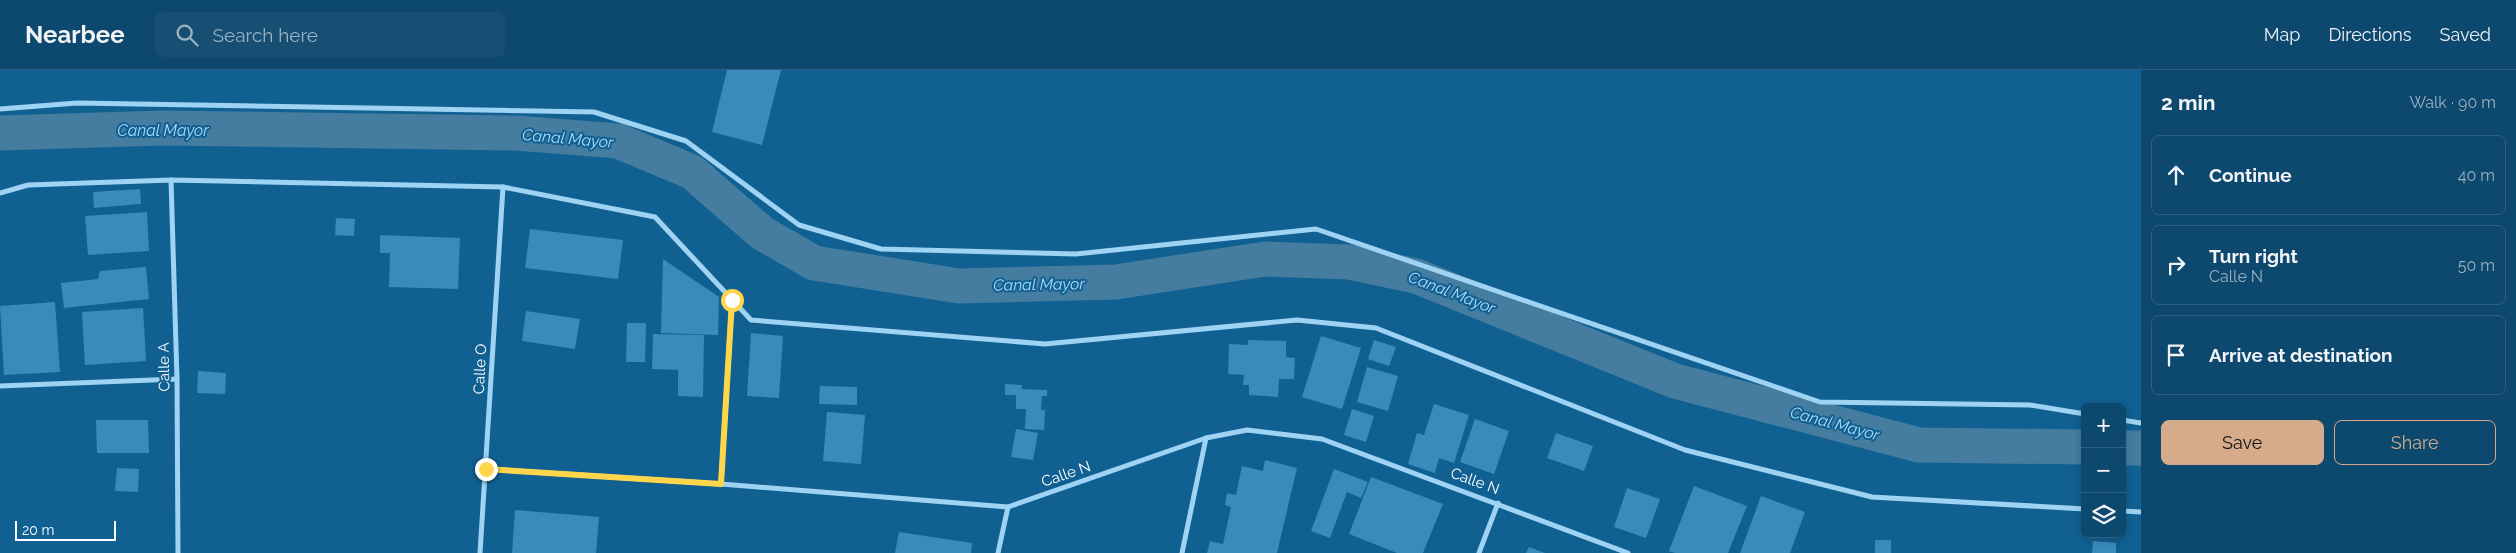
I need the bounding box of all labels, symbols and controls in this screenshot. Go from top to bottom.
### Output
search box [155,12,505,57]
text: Nearbee [25,20,125,49]
icon: search [173,21,201,49]
text: Search here [213,24,318,46]
text: Map [2264,24,2300,45]
text: Directions [2328,24,2412,45]
text: Saved [2440,24,2491,45]
text: 2 min [2161,90,2215,115]
text: Walk · 90 m [2409,93,2496,112]
water label: Canal Mayor [117,121,209,140]
water label: Canal Mayor [522,125,615,152]
icon: ahead [2162,161,2190,189]
text: Continue [2209,164,2292,186]
text: 40 m [2458,166,2495,185]
text: Turn right [2209,245,2298,267]
icon: right [2162,251,2190,279]
text: 50 m [2458,256,2495,275]
water label: Canal Mayor [1406,267,1498,318]
text: Calle N [2209,267,2263,286]
water label: Canal Mayor [993,274,1085,295]
route start [721,289,744,312]
icon: arrive [2162,341,2190,369]
street label: Calle A [155,342,173,392]
street label: Calle O [470,343,490,395]
text: Arrive at destination [2209,344,2393,366]
water label: Canal Mayor [1788,402,1882,445]
map controls [2081,403,2126,538]
button: + [2081,403,2126,448]
button: Save [2161,420,2324,465]
button: Share [2334,420,2496,465]
button: − [2081,448,2126,493]
street label: Calle N [1039,457,1093,491]
route end [475,458,498,481]
street label: Calle N [1448,464,1502,498]
button: layers [2081,493,2126,538]
scale bar [15,518,116,541]
text: 20 m [22,522,54,538]

